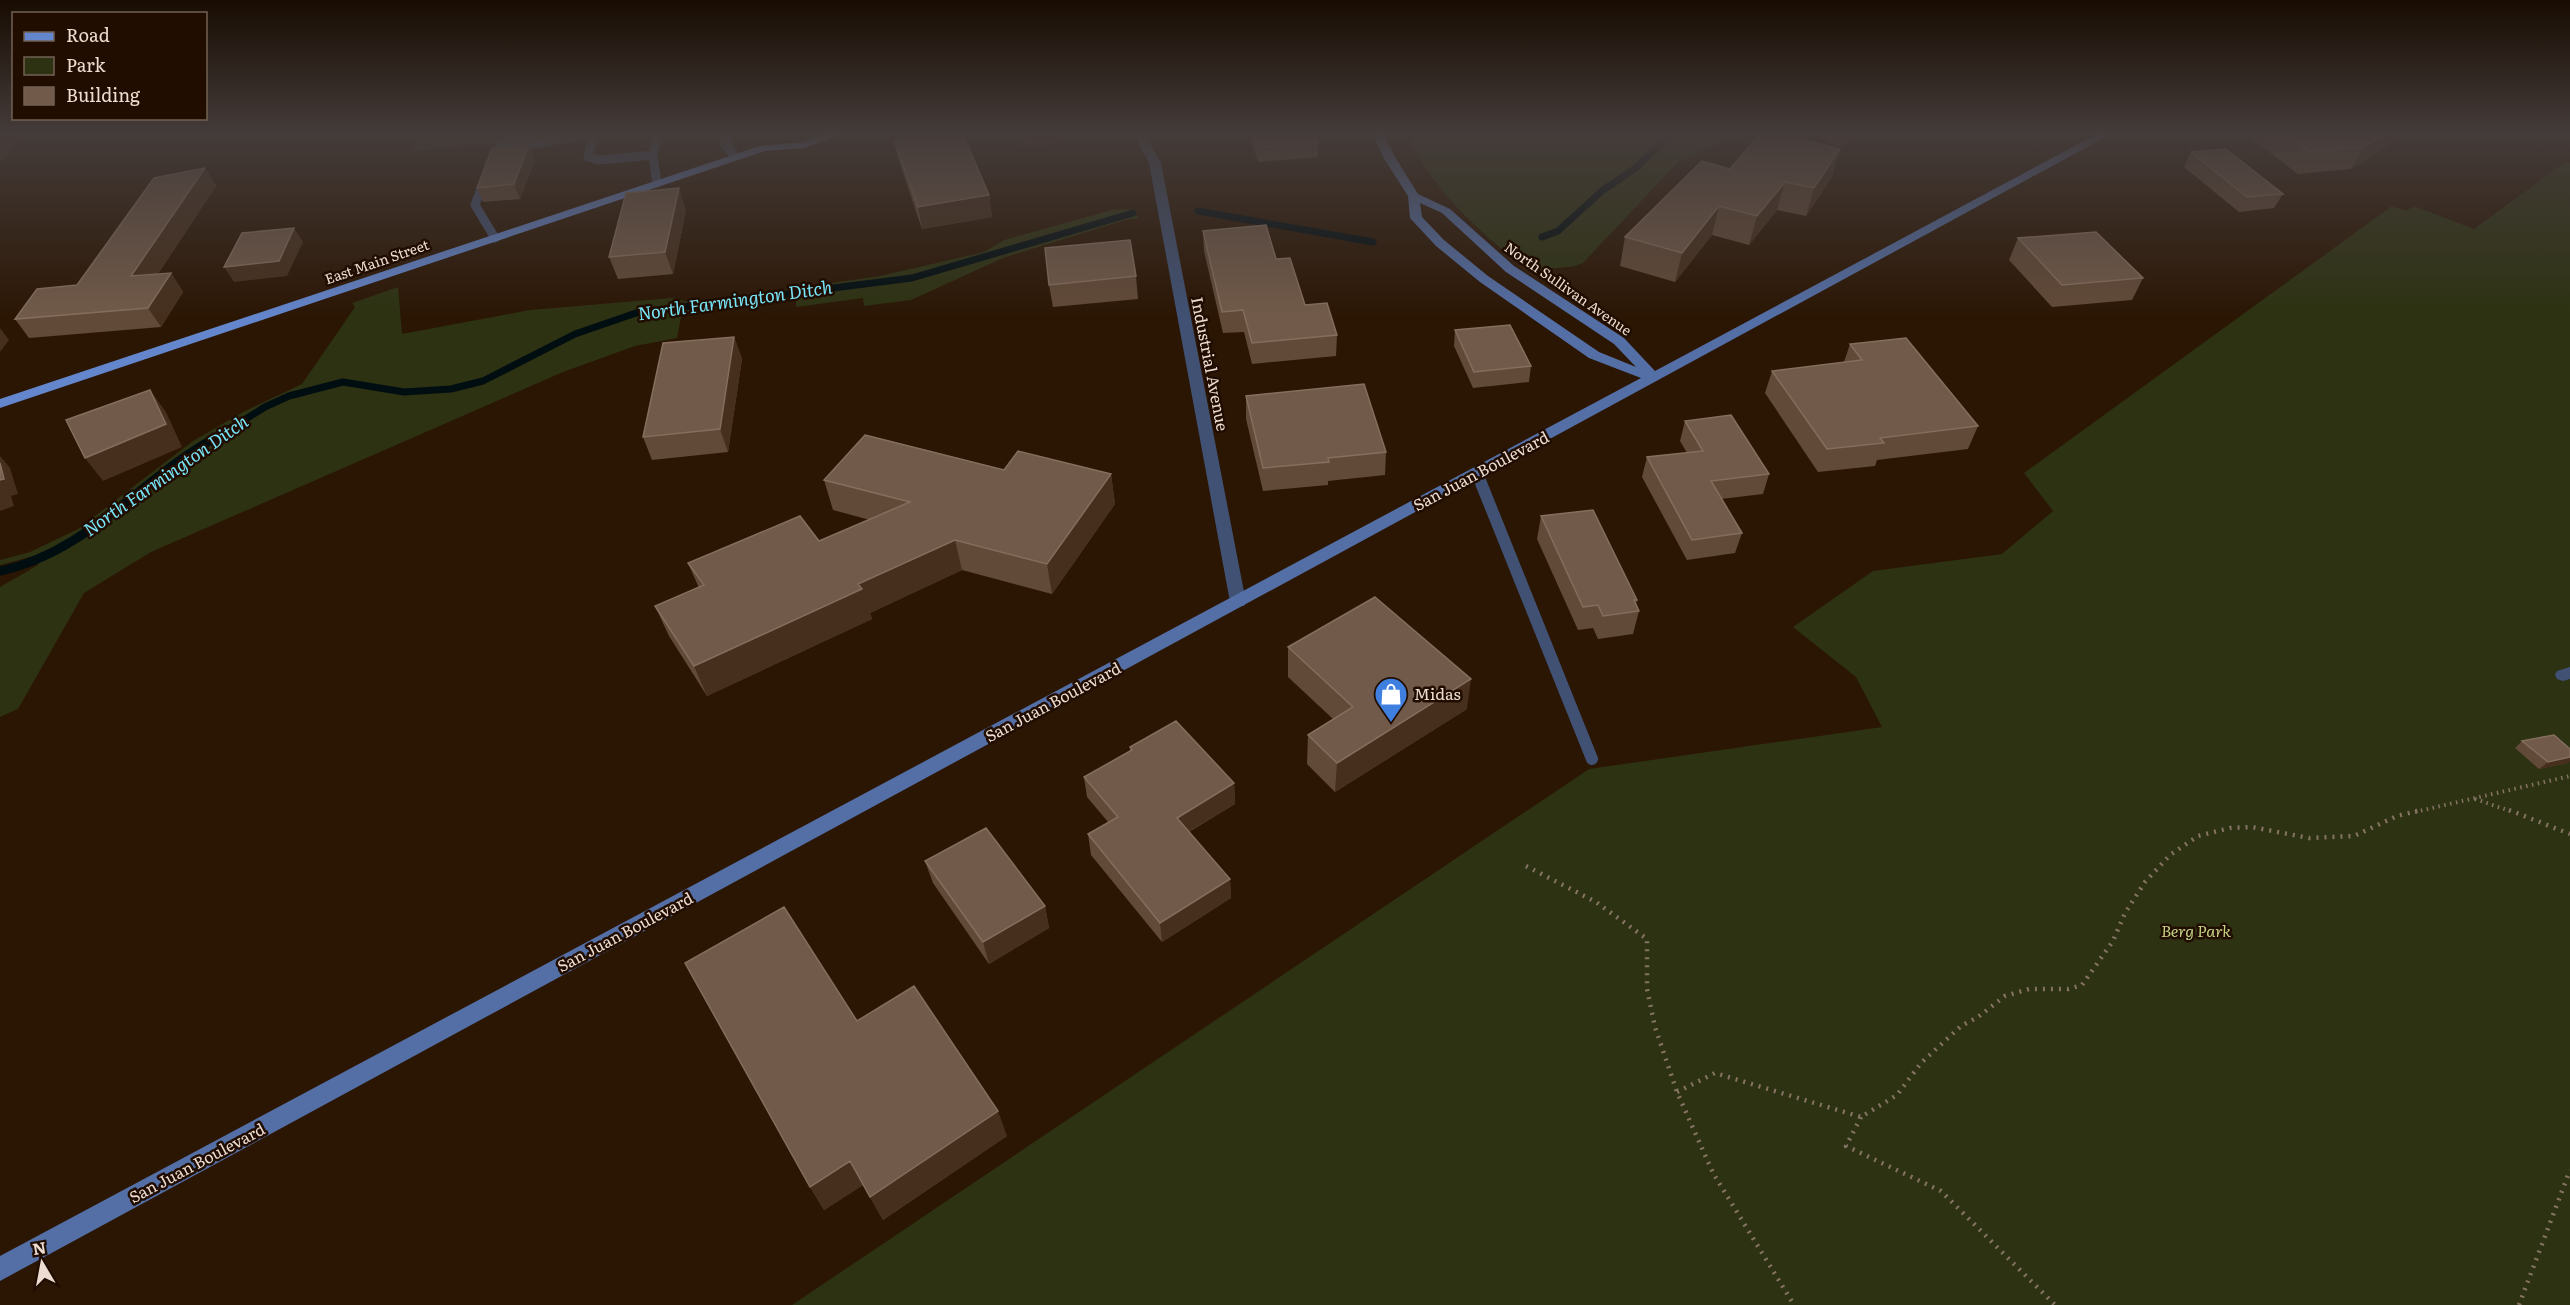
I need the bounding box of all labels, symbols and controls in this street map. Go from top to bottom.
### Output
legend [12,12,207,120]
text: Road [66,21,110,48]
text: Park [66,51,107,78]
text: Building [66,81,141,108]
street label: East Main Street [322,234,432,288]
street label: North Sullivan Avenue [1501,237,1636,340]
water label: North Farmington Ditch [636,272,834,327]
street label: Industrial Avenue [1186,295,1236,433]
water label: North Farmington Ditch [77,407,254,542]
street label: San Juan Boulevard [1408,424,1553,516]
street label: San Juan Boulevard [980,655,1125,747]
shop icon: Midas [1373,676,1409,723]
place label: Midas [1414,681,1461,705]
street label: San Juan Boulevard [552,885,697,977]
park label: Berg Park [2161,918,2231,942]
street label: San Juan Boulevard [124,1116,269,1208]
north arrow [12,1233,72,1293]
text: N [31,1234,48,1260]

